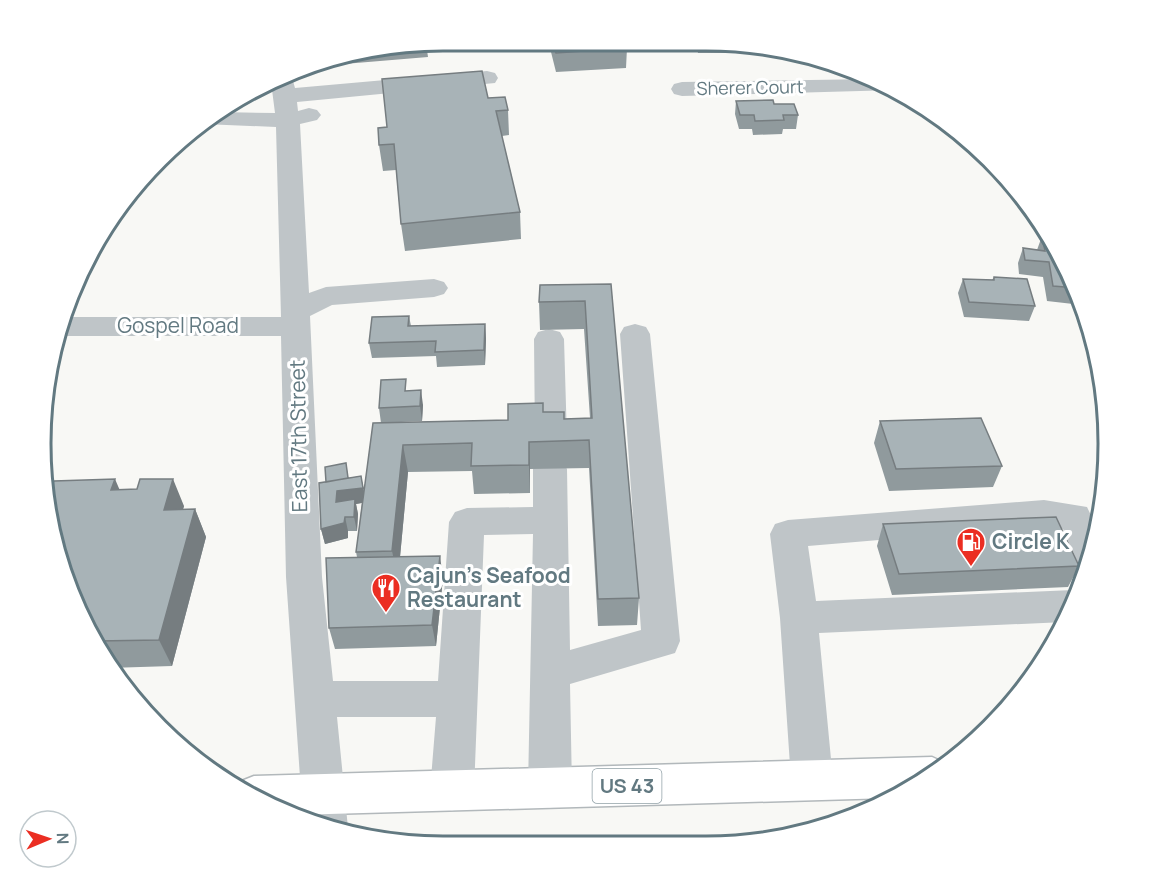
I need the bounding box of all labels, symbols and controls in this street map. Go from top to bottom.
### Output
street label: Sherer Court [696,74,804,100]
street label: Gospel Road [117,311,239,339]
street label: East 17th Street [283,359,313,513]
fuel station icon: Circle K [955,526,987,568]
place label: Circle K [992,527,1070,555]
place label: Cajun's Seafood Restaurant [407,561,571,613]
restaurant icon: Cajun's Seafood Restaurant [370,572,402,614]
road number: US 43 [592,769,662,803]
north arrow [18,809,78,869]
text: N [52,832,74,845]

